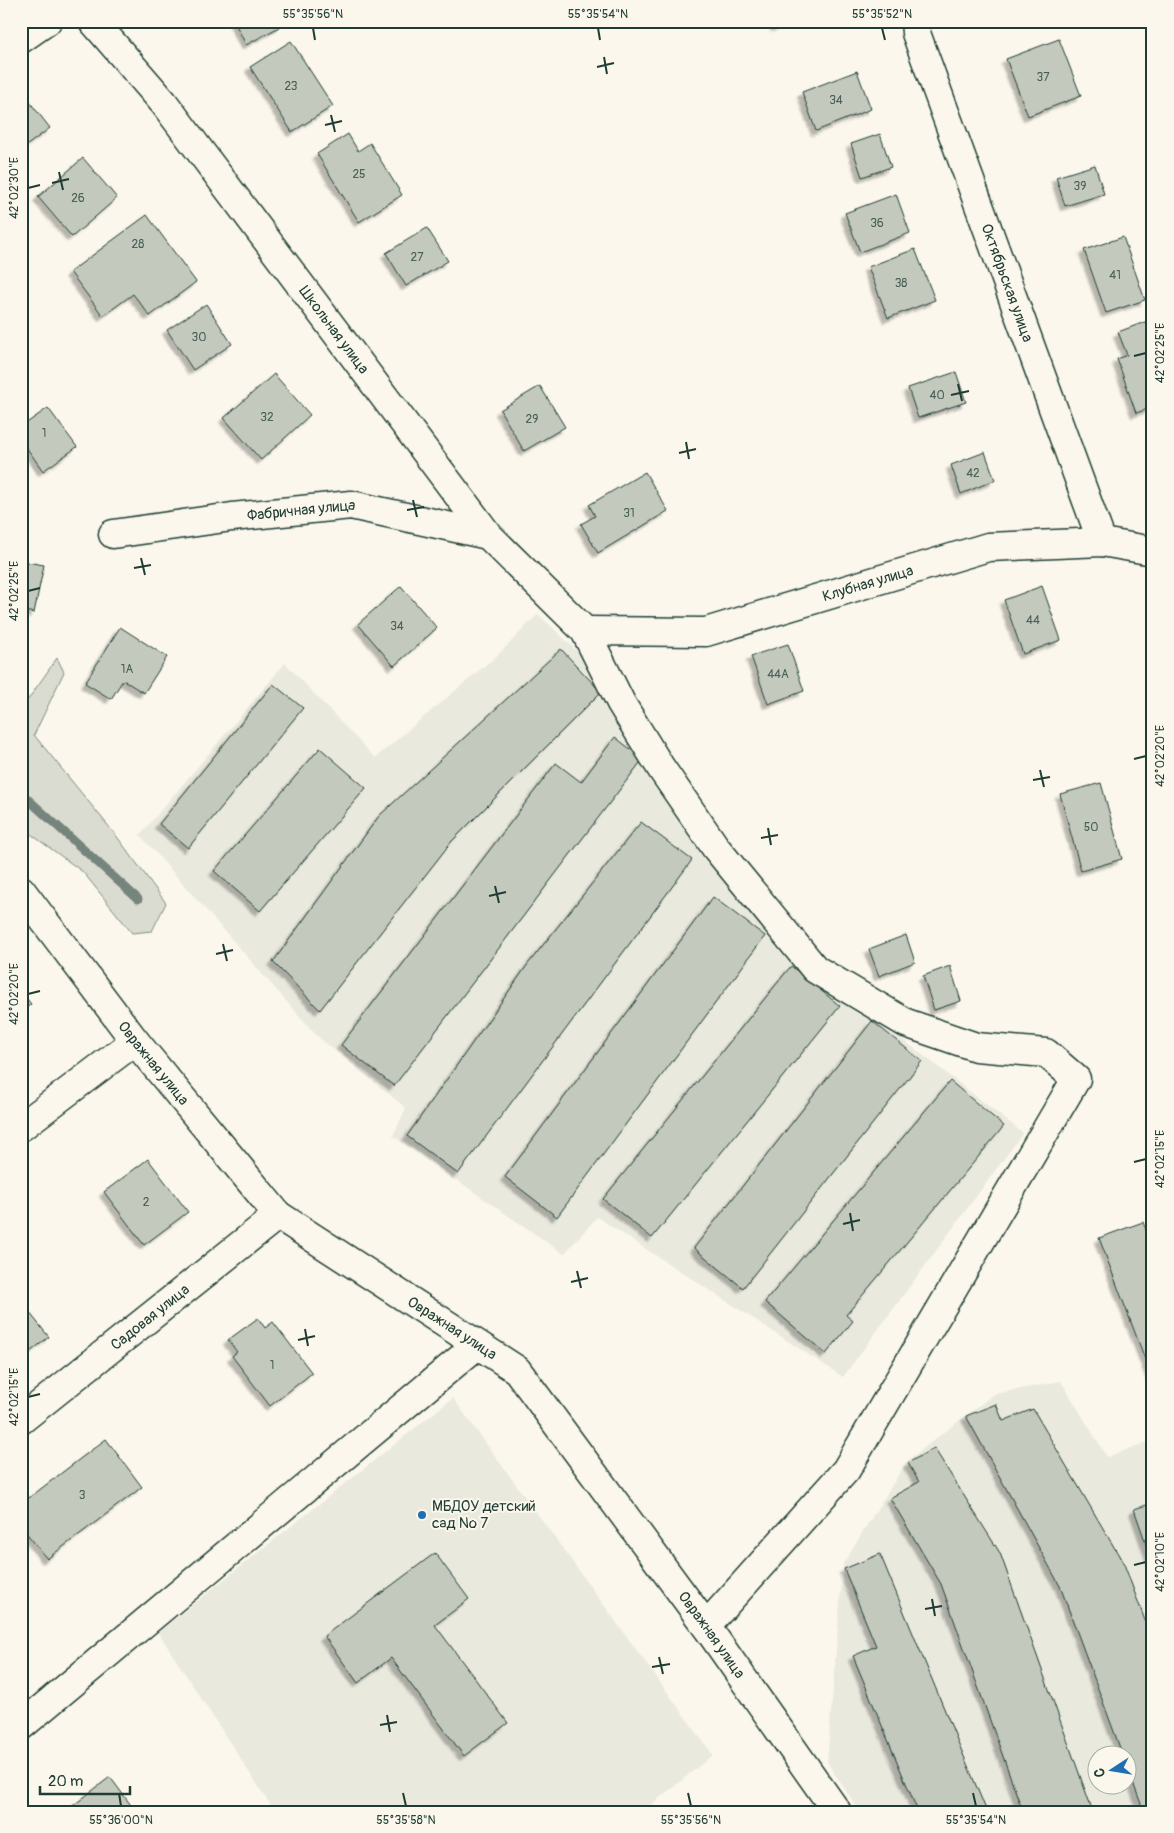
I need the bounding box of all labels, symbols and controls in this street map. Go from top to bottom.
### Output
text: 55°35'56"N [283,7,343,22]
text: 55°35'54"N [568,7,628,22]
text: 55°35'52"N [852,7,912,22]
house number: 37 [1036,70,1050,85]
house number: 23 [284,79,298,94]
house number: 34 [829,93,843,108]
text: 42°02'30"E [7,157,22,219]
house number: 25 [352,167,366,182]
house number: 39 [1074,179,1086,194]
house number: 26 [71,191,85,206]
house number: 36 [870,216,884,231]
street label: Октябрьская улица [977,221,1037,345]
house number: 28 [132,237,144,252]
house number: 27 [410,250,424,265]
house number: 41 [1109,268,1121,283]
house number: 38 [895,276,907,291]
street label: Школьная улица [295,282,373,378]
text: 42°02'25"E [1153,323,1168,383]
house number: 30 [192,330,206,345]
house number: 40 [929,388,945,403]
house number: 32 [260,410,274,425]
house number: 29 [526,412,538,427]
house number: 1 [42,426,46,441]
house number: 42 [966,466,980,481]
street label: Фабричная улица [246,496,357,525]
house number: 31 [623,506,635,521]
text: 42°02'25"E [7,561,22,621]
street label: Клубная улица [820,561,916,606]
house number: 44 [1026,613,1040,628]
house number: 34 [390,619,404,634]
house number: 1А [121,662,133,677]
house number: 44А [767,667,789,682]
text: 42°02'20"E [1153,725,1168,787]
house number: 50 [1084,820,1098,835]
text: 42°02'20"E [7,963,22,1025]
street label: Овражная улица [113,1018,193,1109]
text: 42°02'15"E [1153,1130,1168,1188]
house number: 2 [143,1195,150,1210]
street label: Садовая улица [107,1280,194,1355]
street label: Овражная улица [404,1292,500,1364]
house number: 1 [270,1358,274,1373]
text: 42°02'15"E [7,1368,22,1426]
house number: 3 [79,1488,86,1503]
place label: МБДОУ детский сад № 7 [432,1497,536,1533]
marker: МБДОУ детский сад № 7 [416,1509,428,1521]
text: 42°02'10"E [1153,1532,1168,1592]
street label: Овражная улица [674,1588,749,1682]
north arrow [1086,1746,1136,1796]
scale bar [40,1763,130,1795]
text: С [1090,1766,1109,1779]
text: 20 m [48,1772,83,1791]
text: 55°36'00"N [89,1813,153,1828]
text: 55°35'58"N [376,1813,436,1828]
text: 55°35'56"N [661,1813,721,1828]
text: 55°35'54"N [946,1813,1006,1828]

